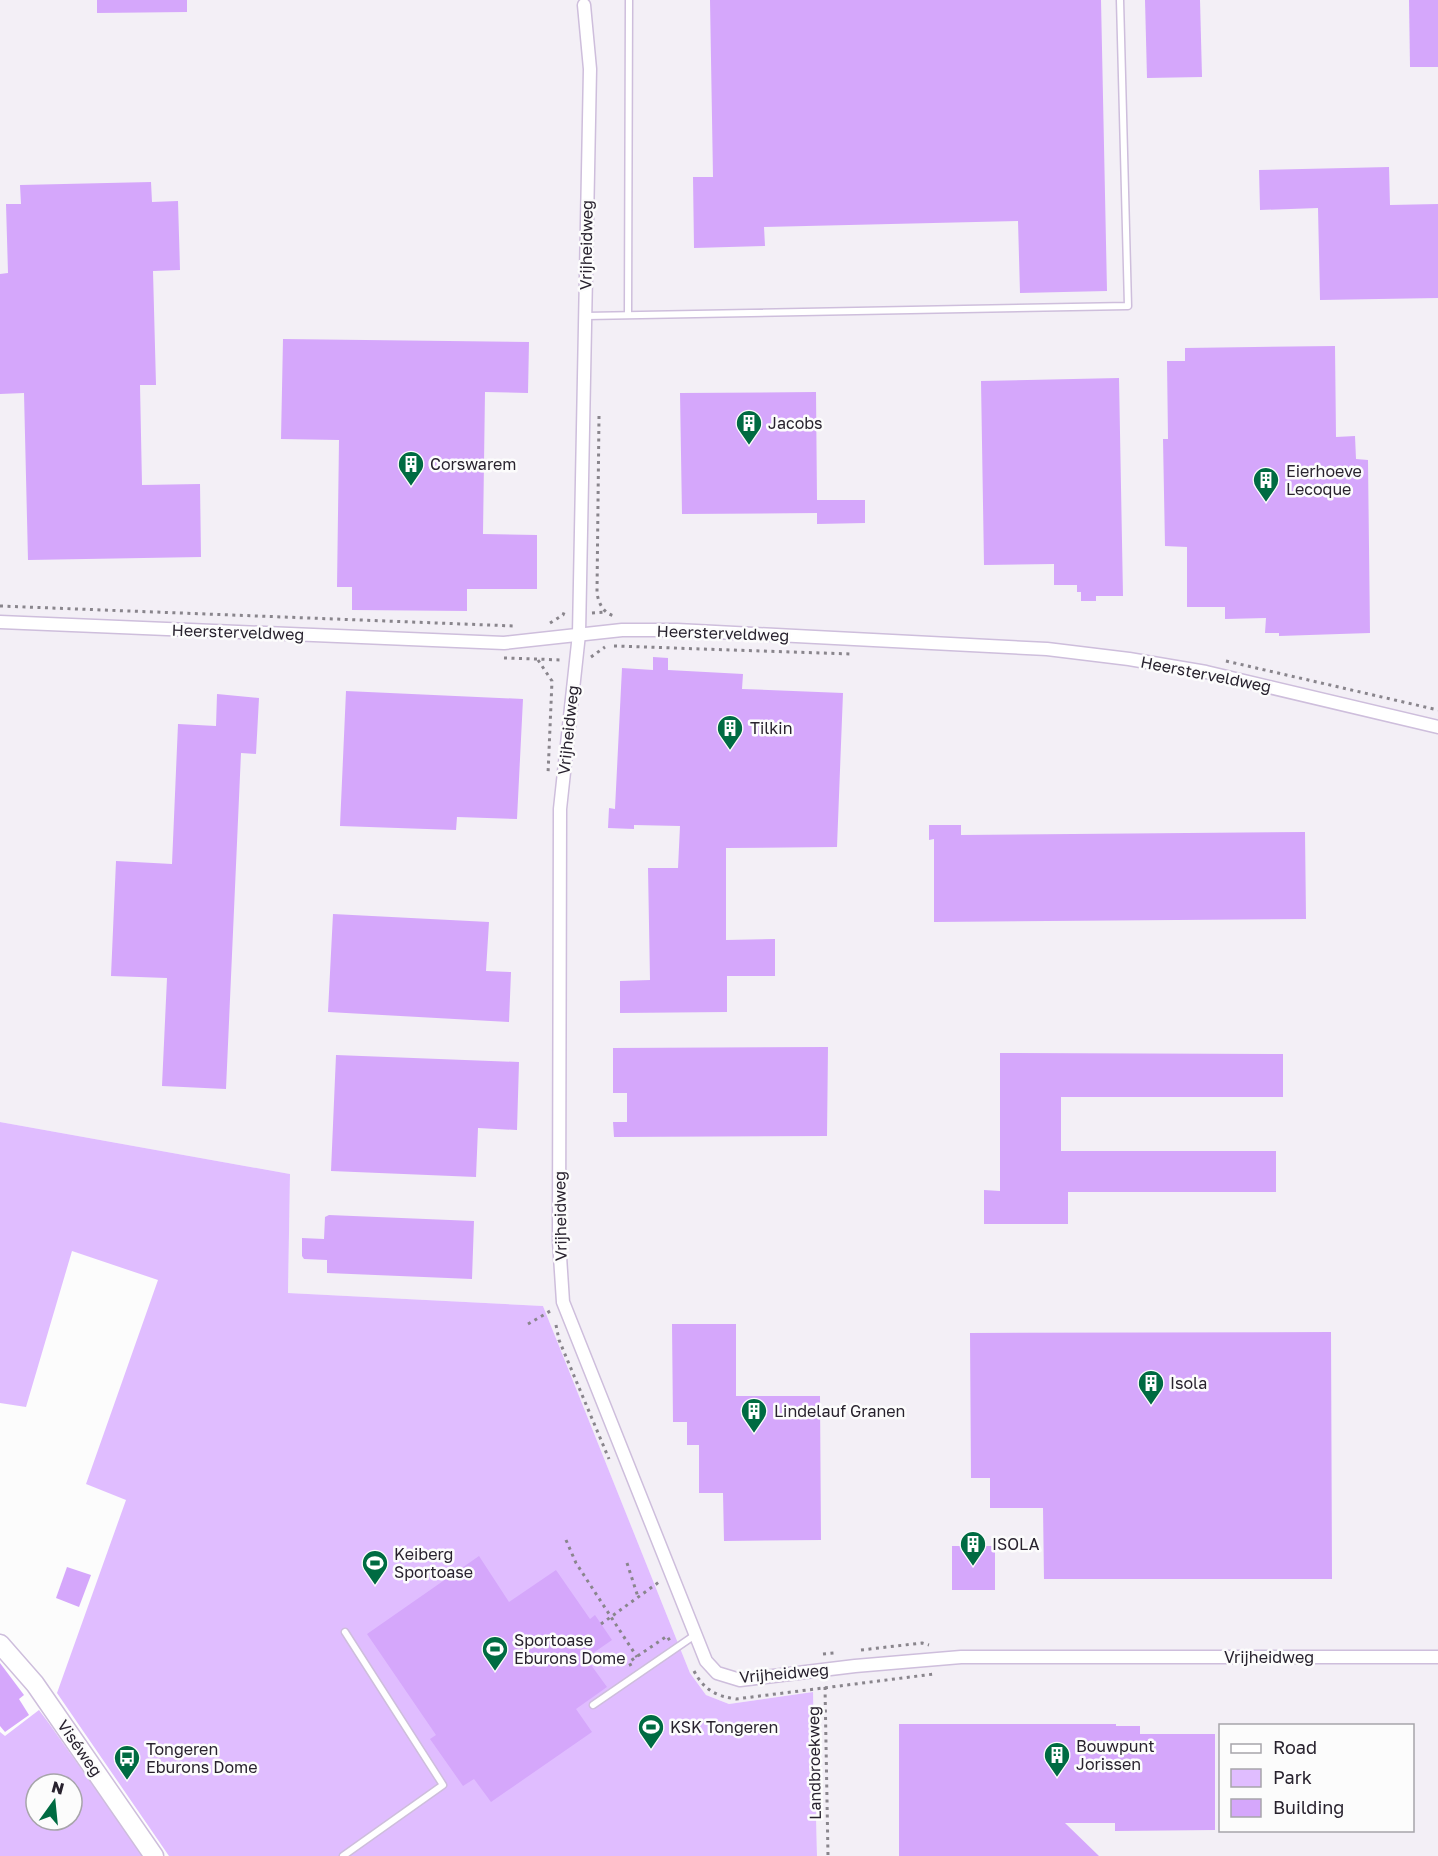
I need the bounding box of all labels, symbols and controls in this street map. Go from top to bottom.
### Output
street label: Vrijheidweg [575,200,597,290]
building icon: Jacobs [734,408,764,446]
place label: Jacobs [768,413,823,433]
building icon: Corswarem [396,449,426,487]
place label: Corswarem [430,454,516,474]
place label: Eierhoeve Lecoque [1286,461,1362,499]
building icon: Eierhoeve Lecoque [1251,465,1281,503]
street label: Heersterveldweg [171,620,305,644]
street label: Heersterveldweg [656,621,790,645]
street label: Heersterveldweg [1139,652,1273,696]
street label: Vrijheidweg [553,684,583,776]
building icon: Tilkin [715,713,745,751]
place label: Tilkin [750,718,793,738]
street label: Vrijheidweg [549,1171,571,1261]
building icon: Isola [1136,1368,1166,1406]
place label: Isola [1170,1373,1207,1393]
building icon: Lindelauf Granen [739,1396,769,1434]
place label: Lindelauf Granen [774,1401,905,1421]
building icon: ISOLA [958,1529,988,1567]
place label: ISOLA [992,1534,1040,1554]
place label: Keiberg Sportoase [394,1544,473,1582]
sports icon: Keiberg Sportoase [360,1548,390,1586]
place label: Sportoase Eburons Dome [514,1630,626,1668]
sports icon: Sportoase Eburons Dome [480,1634,510,1672]
street label: Vrijheidweg [1224,1647,1314,1667]
street label: Vrijheidweg [738,1659,830,1687]
street label: Landbroekweg [803,1706,825,1820]
sports icon: KSK Tongeren [636,1712,666,1750]
street label: Viséweg [53,1716,107,1780]
place label: KSK Tongeren [670,1717,778,1737]
legend [1219,1724,1414,1832]
place label: Bouwpunt Jorissen [1076,1736,1155,1774]
text: Road [1273,1736,1317,1758]
place label: Tongeren Eburons Dome [146,1739,258,1777]
building icon: Bouwpunt Jorissen [1042,1740,1072,1778]
bus stop icon: Tongeren Eburons Dome [112,1743,142,1781]
text: Park [1273,1766,1312,1788]
north arrow [24,1772,84,1832]
text: N [49,1776,66,1799]
text: Building [1273,1796,1344,1818]

